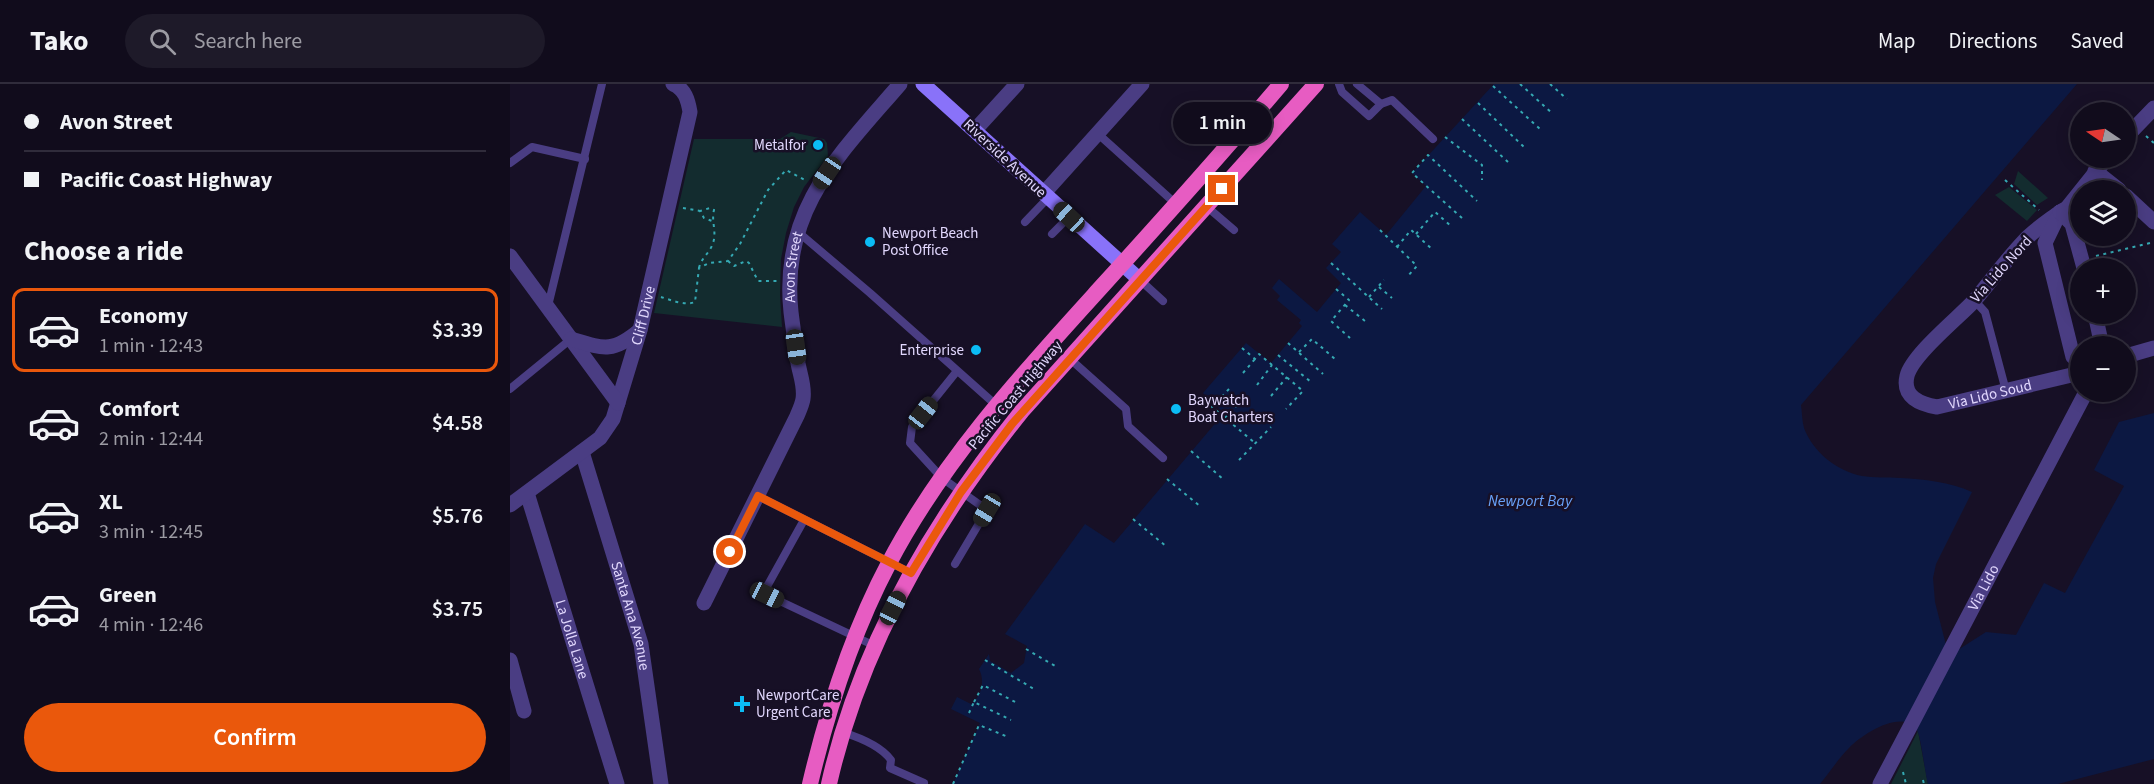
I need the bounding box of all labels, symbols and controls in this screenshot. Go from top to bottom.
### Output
search box [125,14,545,68]
text: Tako [30,21,89,61]
icon: search [146,25,179,58]
text: Search here [194,25,302,57]
text: Map [1878,26,1916,56]
text: Directions [1949,26,2037,56]
text: Saved [2070,26,2124,56]
callout: 1 min [1172,102,1272,144]
north arrow [2070,102,2136,168]
map controls [2070,102,2136,402]
text: Avon Street [60,106,172,138]
text: 1 min [1199,109,1246,137]
street label: Riverside Avenue [958,114,1051,202]
place label: Metalfor [754,135,807,156]
marker: Metalfor [811,138,825,152]
car [809,153,845,193]
text: Pacific Coast Highway [60,164,272,196]
route end [1208,175,1235,202]
button: layers [2070,180,2136,246]
car [1050,198,1088,236]
place label: Newport Beach Post Office [882,223,978,261]
street label: Avon Street [780,229,809,303]
street label: Via Lido Nord [1966,231,2037,307]
text: Choose a ride [24,232,184,271]
marker: Newport Beach Post Office [863,235,877,249]
button: + [2070,258,2136,324]
street label: Cliff Drive [626,284,661,348]
text: Economy [99,300,188,332]
icon: car [27,303,81,357]
text: $3.39 [432,314,483,346]
car [785,328,807,366]
text: 1 min · 12:43 [99,332,203,360]
street label: Pacific Coast Highway [964,336,1067,454]
button: − [2070,336,2136,402]
place label: Enterprise [899,340,964,361]
marker: Enterprise [969,343,983,357]
street label: Via Lido Soud [1946,375,2034,415]
place label: Baywatch Boat Charters [1188,390,1273,428]
text: Comfort [99,393,180,425]
car [905,393,941,433]
icon: car [27,396,81,450]
marker: Baywatch Boat Charters [1169,402,1183,416]
text: $4.58 [432,407,483,439]
text: 2 min · 12:44 [99,425,203,453]
text: XL [99,486,123,518]
icon: car [27,489,81,543]
car [970,490,1004,530]
water label: Newport Bay [1488,490,1573,512]
text: $5.76 [432,500,483,532]
text: 3 min · 12:45 [99,518,203,546]
route start [716,538,743,565]
street label: Santa Ana Avenue [605,559,655,672]
street label: Via Lido [1963,561,2005,615]
text: Green [99,579,157,611]
car [747,579,787,611]
icon: car [27,582,81,636]
car [877,588,909,628]
text: $3.75 [432,593,483,625]
street label: La Jolla Lane [550,597,594,682]
text: 4 min · 12:46 [99,611,203,639]
place label: NewportCare Urgent Care [756,685,839,723]
marker: NewportCare Urgent Care [733,695,751,713]
button: Confirm [24,703,486,772]

